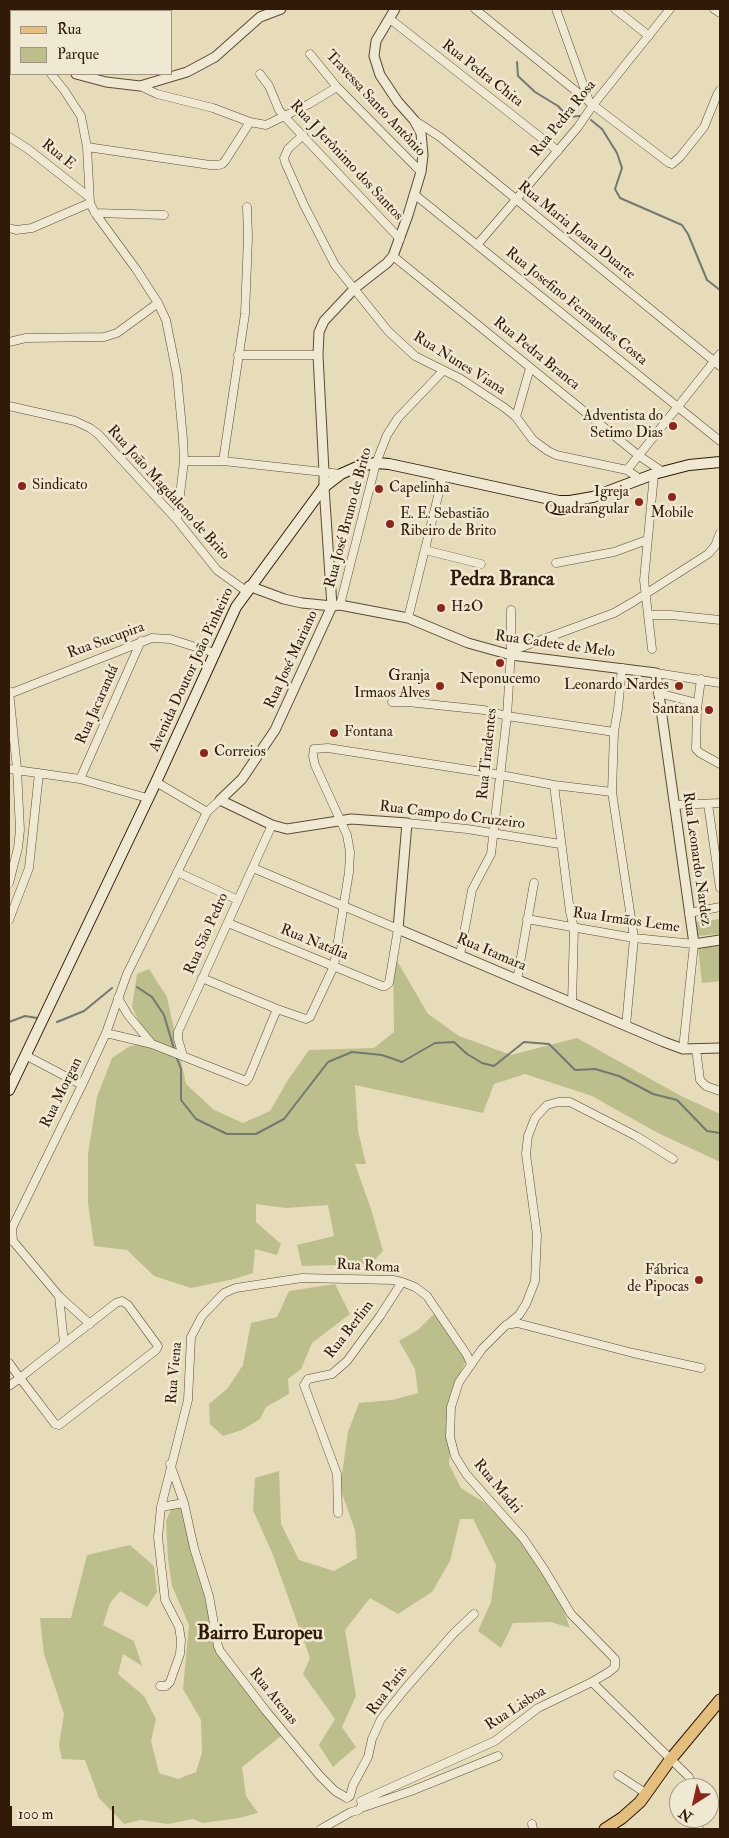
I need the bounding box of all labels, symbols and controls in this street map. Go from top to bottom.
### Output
legend [10,10,172,75]
text: Rua [57,20,82,39]
street label: Rua Pedra Chita [438,37,526,111]
text: Parque [57,45,99,64]
street label: Travessa Santo Antônio [321,47,429,161]
street label: Rua Pedra Rosa [528,77,600,161]
street label: Rua J Jerônimo dos Santos [286,97,406,225]
street label: Rua E [37,136,79,174]
street label: Rua Maria Joana Duarte [514,178,638,284]
street label: Rua Josefino Fernandes Costa [501,244,651,370]
street label: Rua Pedra Branca [489,314,583,394]
street label: Rua Nunes Viana [410,328,508,400]
place label: Adventista do Setimo Dias [583,408,663,443]
marker: Adventista do Setimo Dias [667,420,679,432]
street label: Rua João Magdaleno de Brito [103,422,233,564]
street label: Rua José Bruno de Brito [322,446,376,590]
place label: Sindicato [32,477,88,495]
marker: Sindicato [16,480,28,492]
place label: Capelinha [389,480,450,498]
marker: Capelinha [373,483,385,495]
place label: Igreja Quadrangular [545,484,629,519]
marker: Mobile [666,491,678,503]
marker: Igreja Quadrangular [633,496,645,508]
place label: Mobile [651,505,693,523]
place label: E. E. Sebastião Ribeiro de Brito [400,506,496,541]
marker: E. E. Sebastião Ribeiro de Brito [384,518,396,530]
district label: Pedra Branca [450,569,554,593]
street label: Avenida Doutor João Pinheiro [146,585,238,755]
place label: H2O [451,599,483,617]
marker: H2O [435,602,447,614]
street label: Rua José Mariano [261,608,323,712]
street label: Rua Sucupira [65,619,147,663]
street label: Rua Cadete de Melo [494,628,616,662]
marker: Neponucemo [494,657,506,669]
street label: Rua Jacarandá [73,663,123,747]
place label: Granja Irmaos Alves [354,668,430,703]
place label: Neponucemo [460,671,540,689]
place label: Leonardo Nardes [564,677,669,695]
marker: Granja Irmaos Alves [434,680,446,692]
marker: Leonardo Nardes [673,680,685,692]
place label: Santana [652,701,699,719]
marker: Santana [703,704,715,716]
street label: Rua Tiradentes [474,707,502,801]
place label: Fontana [344,724,393,742]
marker: Fontana [328,727,340,739]
place label: Correios [214,744,266,762]
marker: Correios [198,747,210,759]
street label: Rua Leonardo Nardez [678,791,714,927]
street label: Rua Campo do Cruzeiro [378,798,526,834]
street label: Rua São Pedro [181,890,233,978]
street label: Rua Irmãos Leme [571,905,681,937]
street label: Rua Natália [277,921,351,965]
street label: Rua Itamara [453,930,529,976]
street label: Rua Morgan [37,1055,87,1131]
street label: Rua Roma [336,1256,400,1278]
place label: Fábrica de Pipocas [627,1262,689,1297]
marker: Fábrica de Pipocas [693,1274,705,1286]
street label: Rua Berlim [322,1297,378,1363]
street label: Rua Viena [163,1341,187,1405]
street label: Rua Madri [469,1456,525,1518]
district label: Bairro Europeu [197,1623,323,1647]
street label: Rua Paris [364,1663,412,1719]
street label: Rua Atenas [245,1665,301,1729]
street label: Rua Lisboa [482,1683,550,1735]
north arrow [669,1778,719,1828]
scale bar [12,1796,116,1828]
text: N [676,1804,696,1825]
text: 100 m [18,1805,53,1824]

